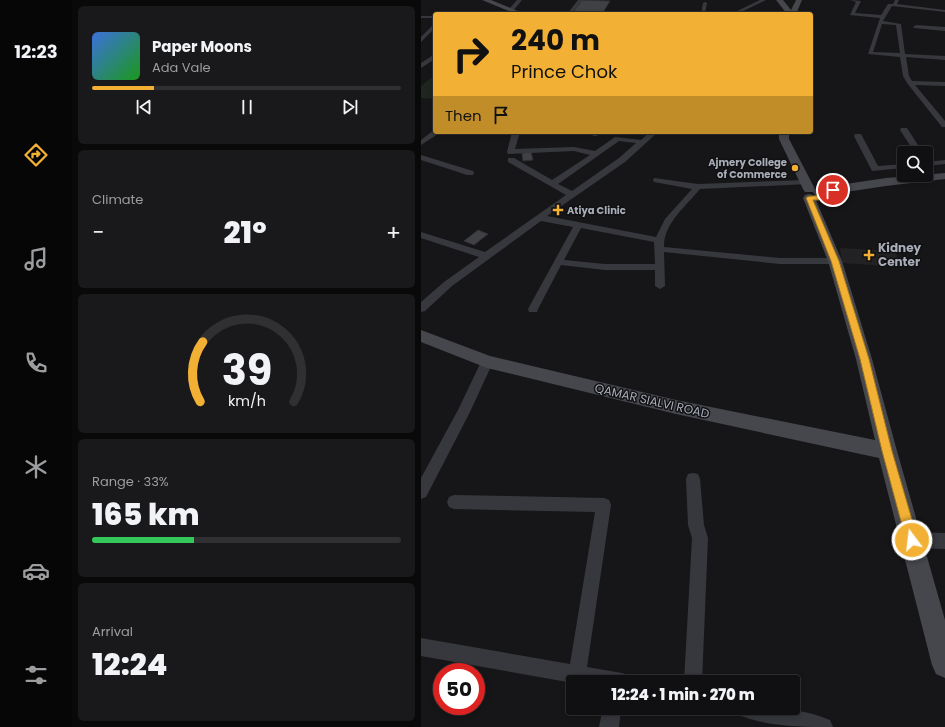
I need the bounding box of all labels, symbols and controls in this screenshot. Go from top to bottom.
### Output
text: 240 m [511,21,600,60]
icon: right [445,28,497,80]
text: Paper Moons [152,36,252,57]
text: 12:23 [14,39,58,64]
text: Ada Vale [152,58,211,77]
text: Prince Chok [511,59,617,84]
icon: previous [133,96,155,118]
icon: pause [236,96,258,118]
icon: next [339,96,361,118]
icon: arrive [490,104,512,126]
text: Then [445,105,482,126]
icon: directions [22,141,50,169]
map controls [897,146,933,182]
button: search [897,146,933,182]
place label: Ajmery College of Commerce [708,155,787,182]
marker: Ajmery College of Commerce [790,163,800,173]
pin [816,173,850,207]
icon: arrive [822,179,844,201]
text: Climate [92,190,143,209]
place label: Atiya Clinic [567,203,626,218]
marker: Atiya Clinic [552,204,564,216]
text: 21° [224,211,267,254]
text: − [92,217,104,248]
text: + [386,217,401,248]
place label: Kidney Center [878,239,922,270]
icon: music [22,245,50,273]
marker: Kidney Center [863,249,875,261]
text: 39 [221,340,272,399]
icon: phone [22,349,50,377]
street label: QAMAR SIALVI ROAD [593,379,711,422]
text: km/h [227,390,266,410]
icon: climate [22,453,50,481]
text: Range · 33% [92,472,169,491]
text: 165 km [92,493,199,536]
position arrow [891,519,933,561]
icon: car [22,557,50,585]
text: Arrival [92,622,133,641]
text: 12:24 [92,643,168,686]
icon: filters [22,661,50,689]
speed limit sign: 50 [433,663,485,715]
text: 12:24 · 1 min · 270 m [611,684,755,705]

